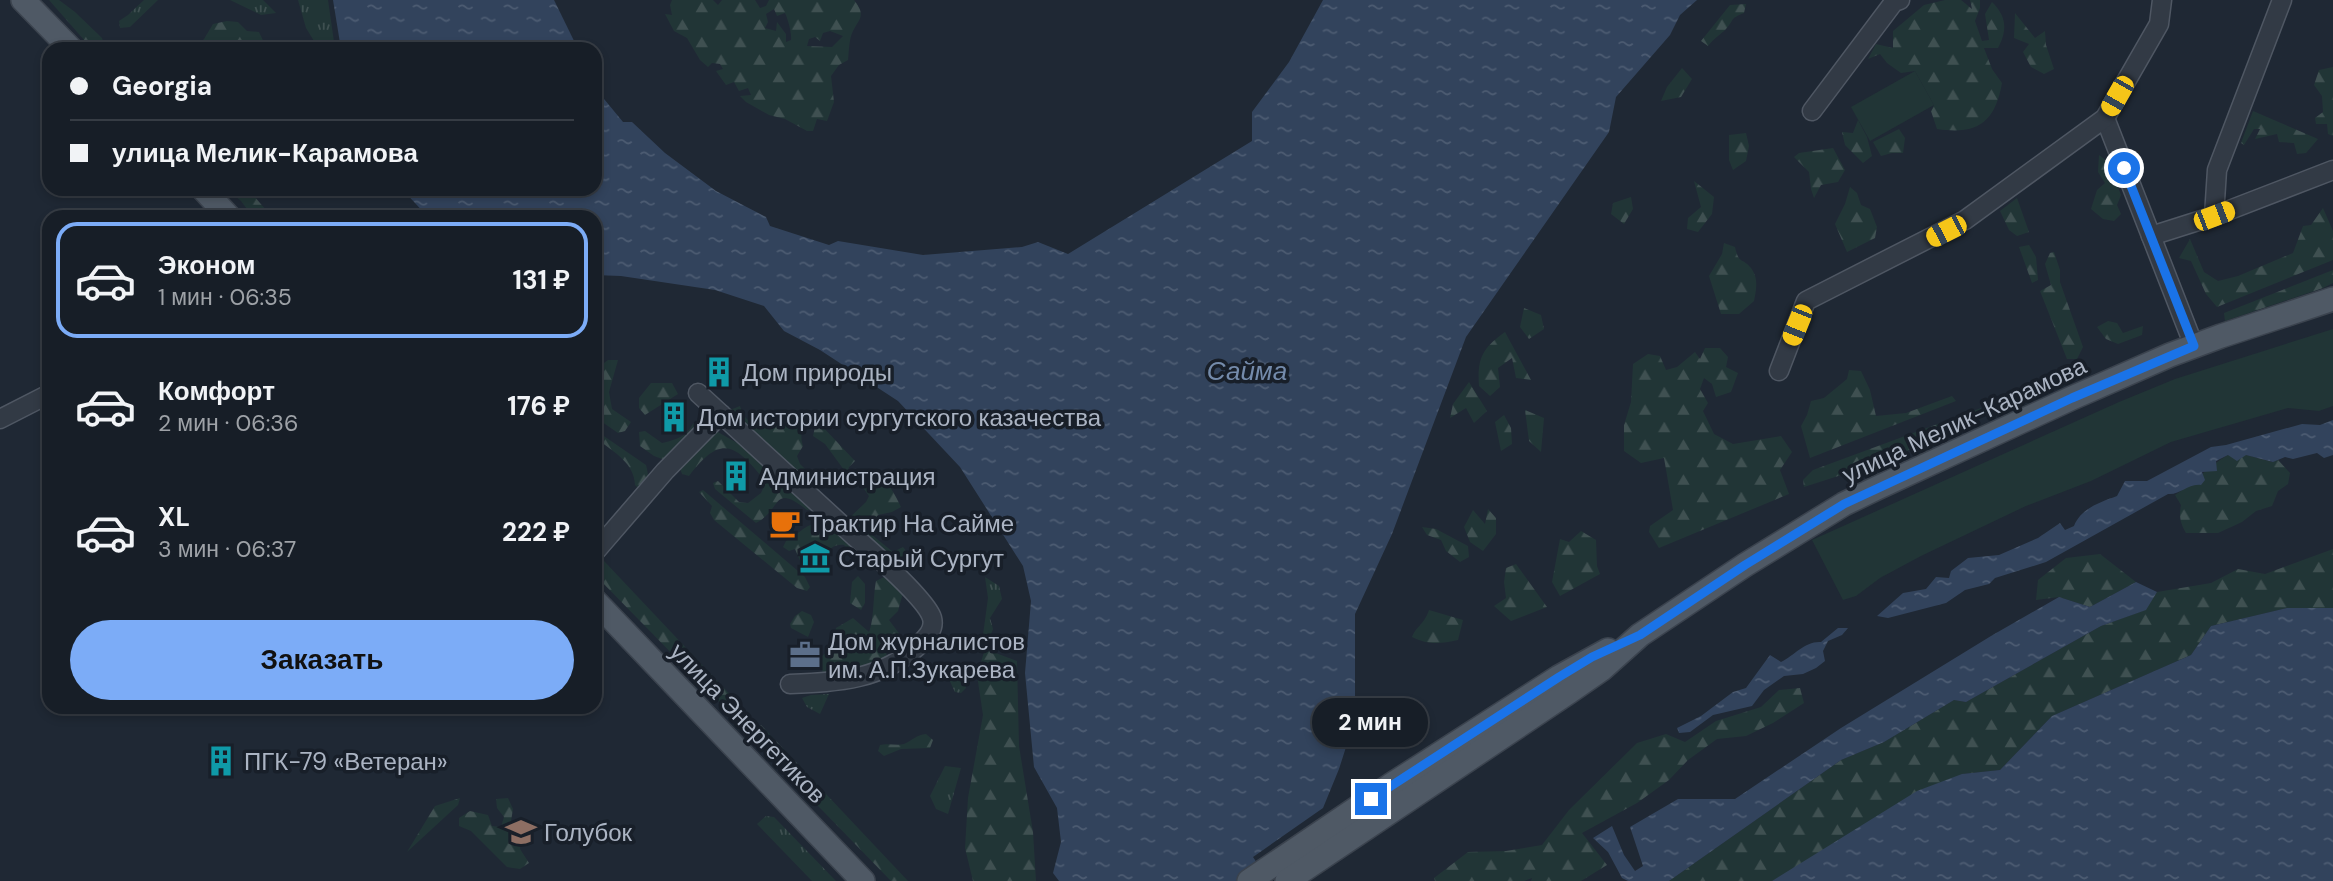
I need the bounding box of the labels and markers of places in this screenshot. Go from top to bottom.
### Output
building icon: Дом природы [702,355,736,389]
place label: Дом природы [742,357,892,388]
building icon: Дом истории сургутского казачества [657,400,691,434]
place label: Дом истории сургутского казачества [697,402,1102,433]
building icon: Администрация [719,459,753,493]
place label: Администрация [759,461,935,492]
cafe icon: Трактир На Сайме [768,506,802,540]
place label: Трактир На Сайме [808,508,1014,539]
museum icon: Старый Сургут [798,541,832,575]
place label: Старый Сургут [838,543,1004,574]
place label: Дом журналистов им. А.П.Зукарева [828,626,1025,685]
office icon: Дом журналистов им. А.П.Зукарева [788,638,822,672]
building icon: ПГК-79 «Ветеран» [204,744,238,778]
place label: ПГК-79 «Ветеран» [244,746,448,777]
school or university icon: Голубок [504,815,538,849]
place label: Голубок [544,817,633,848]

